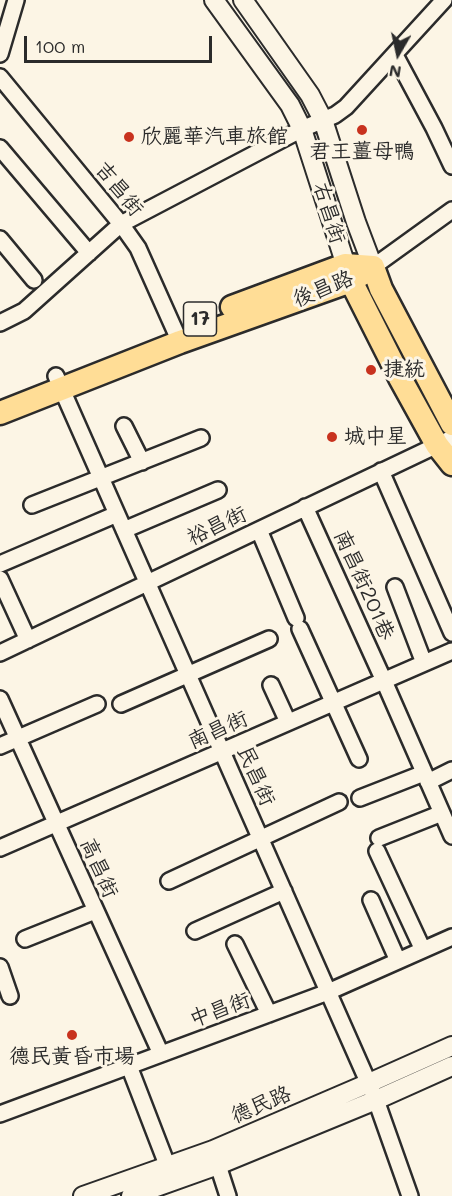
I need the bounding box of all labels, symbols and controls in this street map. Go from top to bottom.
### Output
scale bar [27,24,214,62]
north arrow [368,24,428,84]
text: 100 m [35,34,85,58]
text: N [387,61,403,84]
marker: 君王薑母鴨 [355,123,369,137]
place label: 欣麗華汽車旅館 [141,124,288,150]
marker: 欣麗華汽車旅館 [122,130,136,144]
place label: 君王薑母鴨 [310,139,414,165]
street label: 吉昌街 [89,157,149,221]
street label: 右昌街 [308,179,350,247]
street label: 後昌路 [289,266,357,312]
road number: 17 [184,302,216,336]
place label: 捷統 [383,357,425,383]
marker: 捷統 [364,363,378,377]
place label: 城中星 [344,424,407,450]
marker: 城中星 [325,430,339,444]
street label: 裕昌街 [183,501,251,551]
street label: 南昌街201巷 [328,526,400,644]
street label: 南昌街 [184,706,252,754]
street label: 民昌街 [232,742,280,810]
street label: 高昌街 [75,834,123,902]
street label: 中昌街 [186,987,254,1033]
marker: 德民黃昏市場 [65,1028,79,1042]
place label: 德民黃昏市場 [9,1044,135,1070]
street label: 德民路 [227,1081,295,1129]

